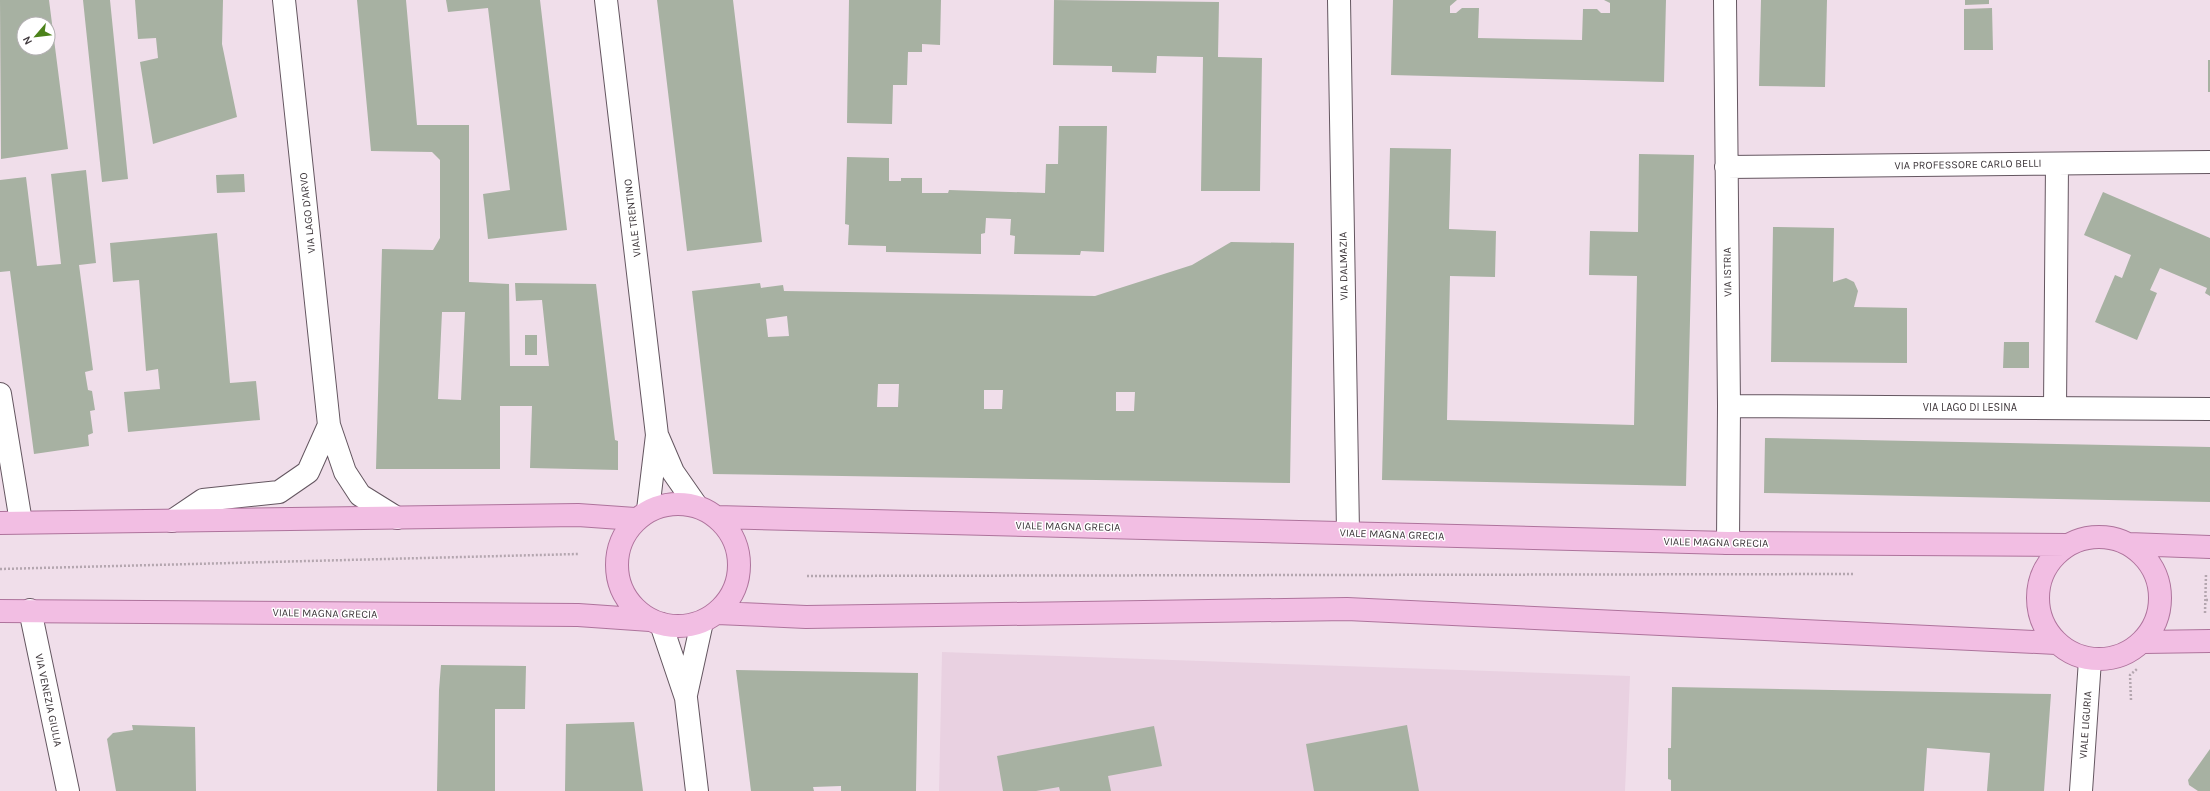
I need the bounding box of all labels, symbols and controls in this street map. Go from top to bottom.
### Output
north arrow [16,16,56,56]
text: N [20,34,35,47]
street label: VIA PROFESSORE CARLO BELLI [1894,157,2042,172]
street label: VIA LAGO D'ARVO [297,172,318,254]
street label: VIALE TRENTINO [621,178,644,258]
street label: VIA DALMAZIA [1336,231,1351,300]
street label: VIA ISTRIA [1721,246,1734,297]
street label: VIA LAGO DI LESINA [1923,401,2018,414]
street label: VIALE MAGNA GRECIA [1015,519,1121,534]
street label: VIALE MAGNA GRECIA [1339,526,1445,543]
street label: VIALE MAGNA GRECIA [1663,535,1769,550]
street label: VIALE MAGNA GRECIA [272,606,378,621]
street label: VIA VENEZIA GIULIA [32,652,65,748]
street label: VIALE LIGURIA [2077,690,2094,759]

